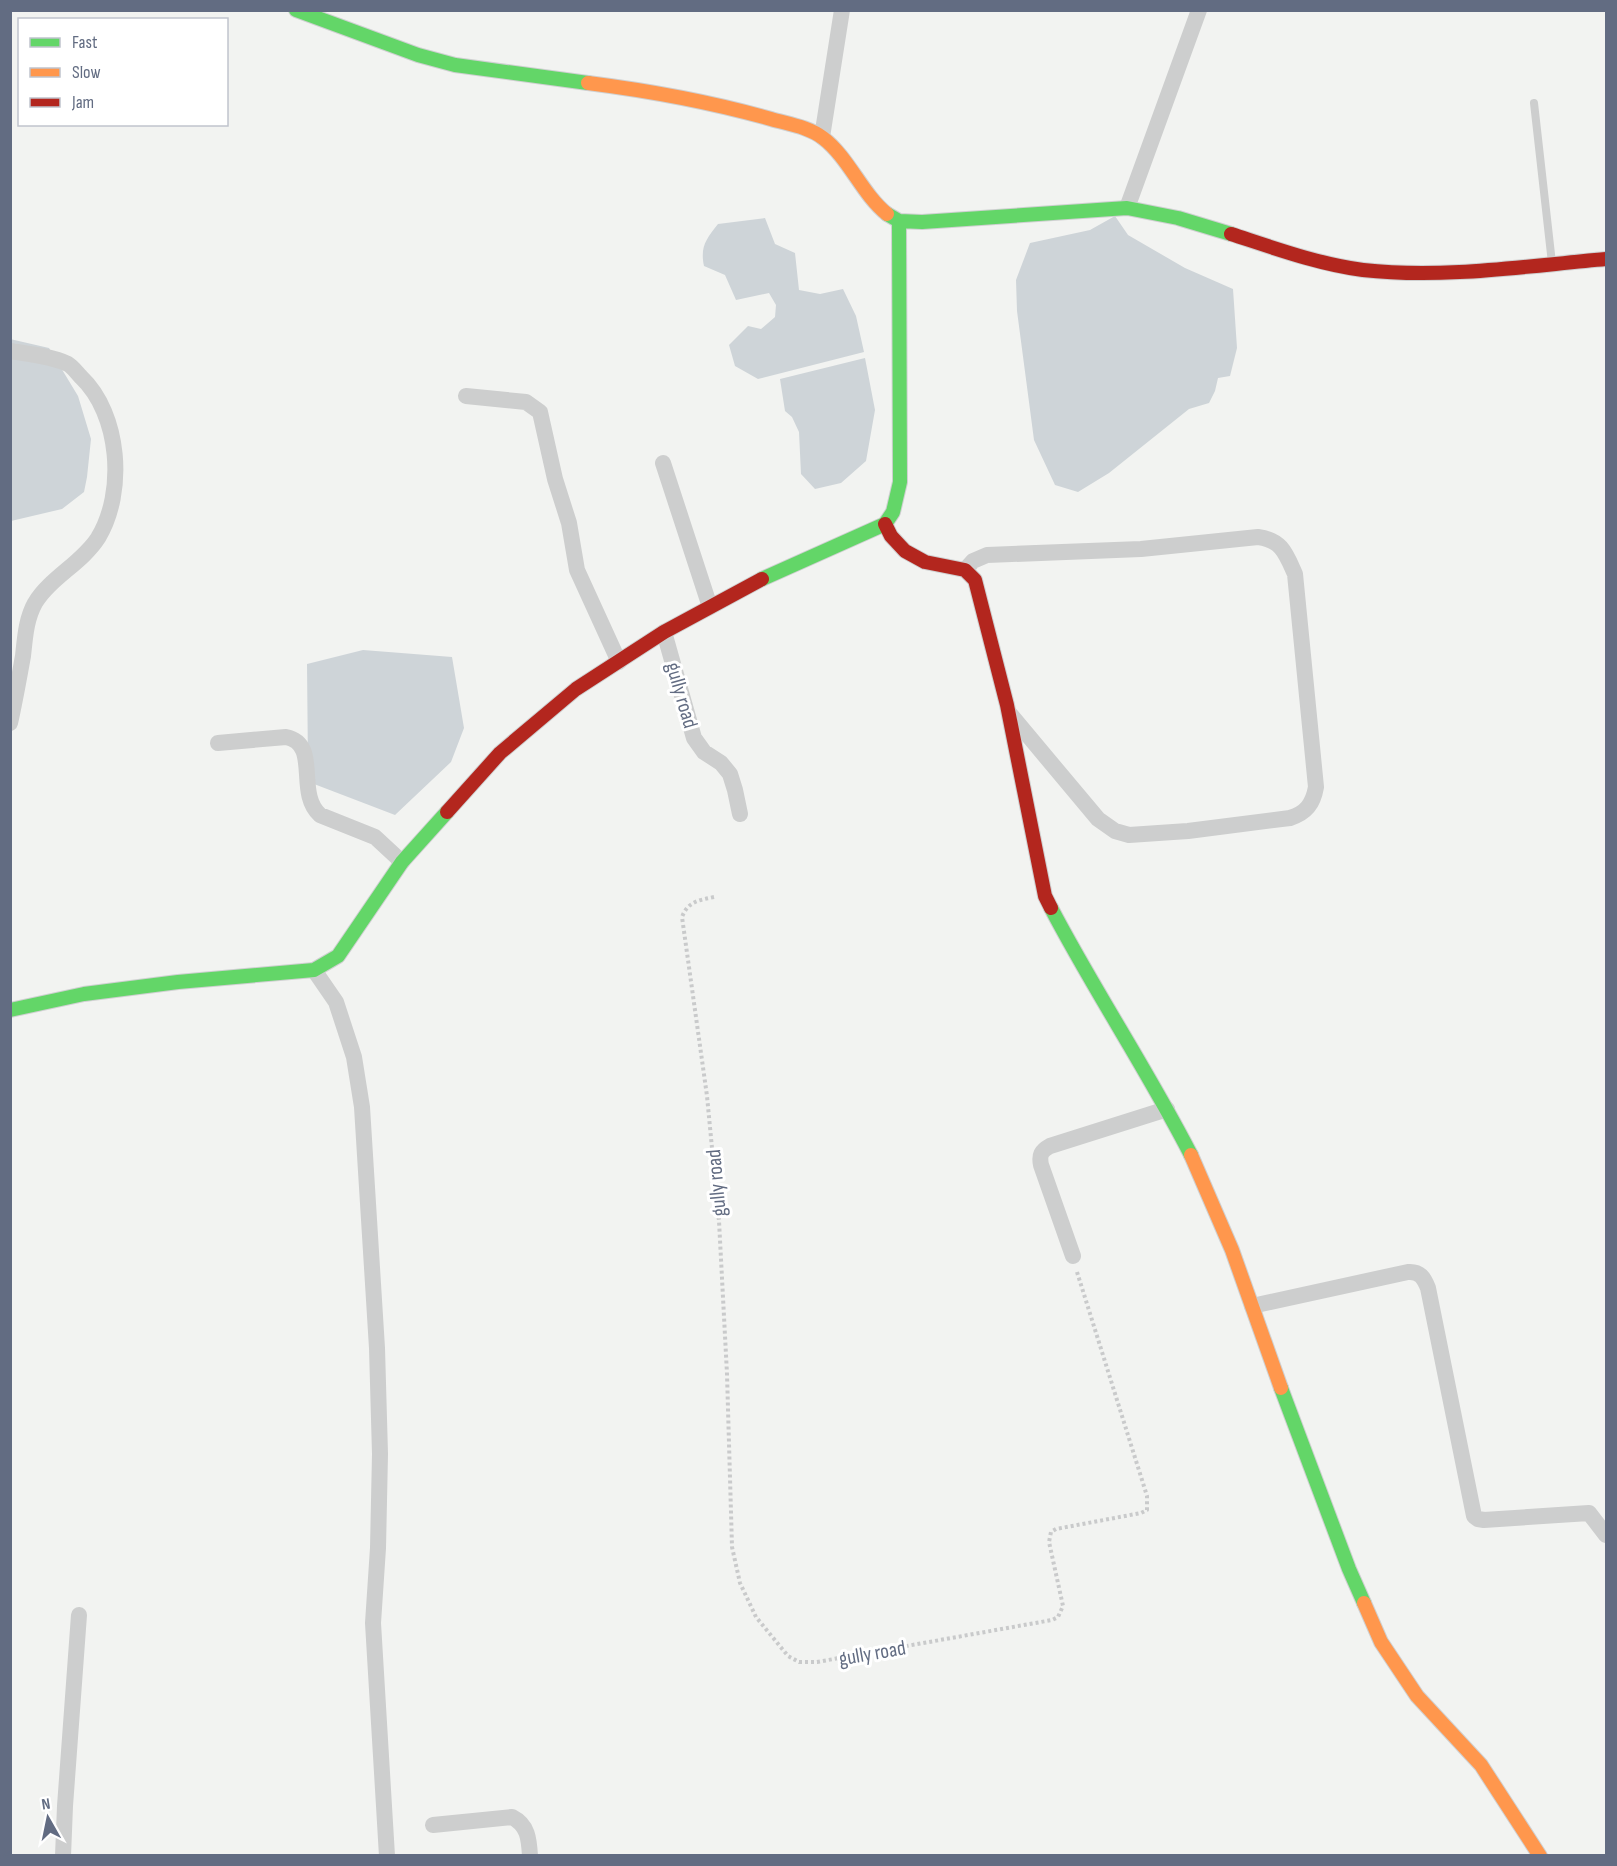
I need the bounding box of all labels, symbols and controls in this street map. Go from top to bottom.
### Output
legend [18,18,228,126]
text: Fast [72,32,98,53]
text: Slow [72,62,101,83]
text: Jam [71,92,94,113]
street label: gully road [660,659,703,731]
street label: gully road [701,1148,732,1218]
street label: gully road [837,1635,908,1672]
north arrow [18,1788,78,1848]
text: N [40,1795,52,1815]

